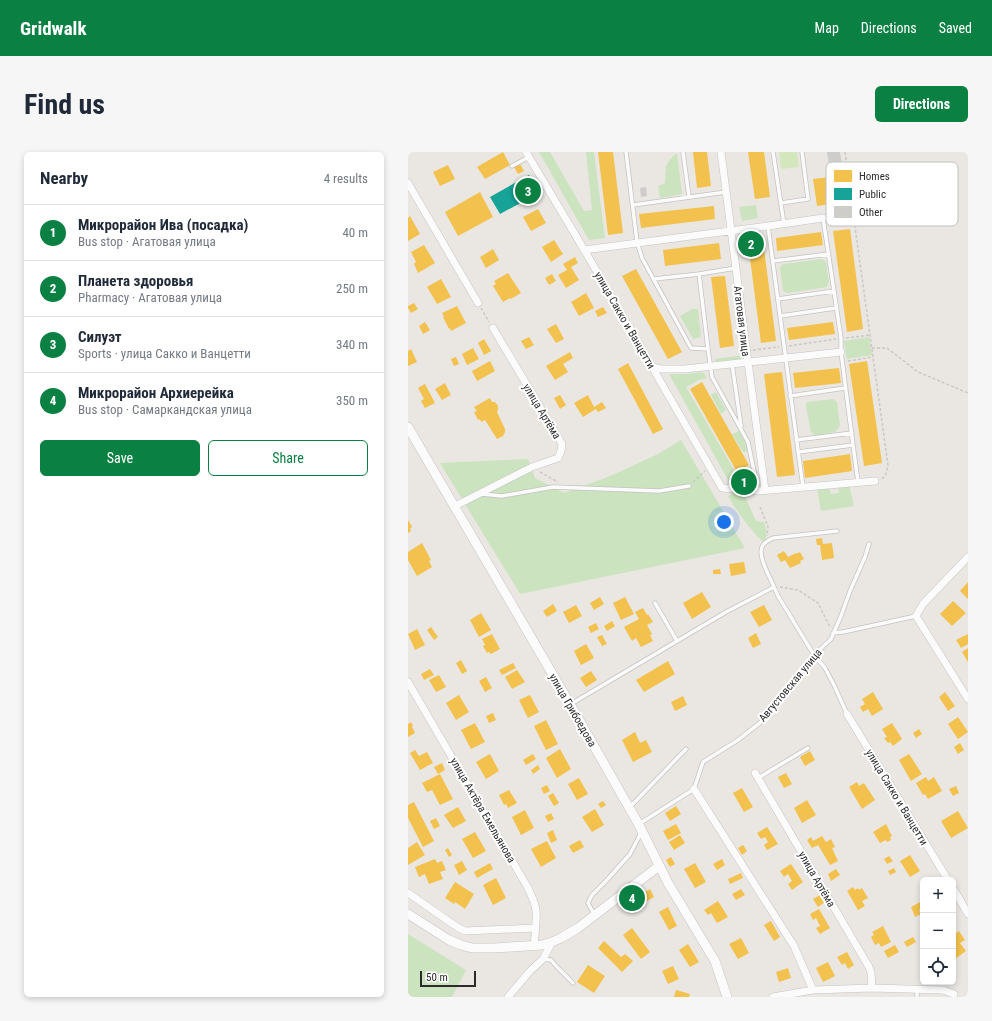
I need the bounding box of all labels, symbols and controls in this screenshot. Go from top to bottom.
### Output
text: Gridwalk [20,17,86,40]
text: Map [815,20,839,36]
text: Directions [861,20,917,36]
text: Saved [939,20,972,36]
button: Directions [875,86,968,122]
text: Find us [24,88,105,121]
legend [826,162,958,226]
text: Nearby [40,168,88,188]
text: Homes [859,170,890,183]
text: 4 results [324,171,368,186]
pin: 3 [515,176,541,206]
text: Public [859,188,886,201]
text: Other [859,206,883,219]
text: Микрорайон Ива (посадка) [78,216,248,234]
text: 1 [50,225,56,240]
text: 40 m [342,225,368,240]
pin: 2 [738,229,764,259]
text: Bus stop · Агатовая улица [78,234,216,249]
street label: улица Сакко и Ванцетти [591,269,658,371]
text: Планета здоровья [78,272,193,290]
text: 2 [50,281,56,296]
text: 250 m [336,281,368,296]
street label: Агатовая улица [731,285,752,357]
text: Pharmacy · Агатовая улица [78,290,222,305]
text: Силуэт [78,328,122,346]
text: 3 [50,337,56,352]
text: 340 m [336,337,368,352]
text: Sports · улица Сакко и Ванцетти [78,346,251,361]
street label: улица Артёма [520,381,563,441]
text: Микрорайон Архиерейка [78,384,234,402]
text: 4 [50,393,56,408]
text: 350 m [336,393,368,408]
text: Bus stop · Самаркандская улица [78,402,252,417]
button: Save [40,440,200,476]
button: Share [208,440,368,476]
pin: 1 [731,467,757,497]
your location [714,512,734,532]
street label: Августовская улица [756,646,825,724]
street label: улица Грибоедова [546,671,599,749]
street label: улица Сакко и Ванцетти [863,747,930,848]
street label: улица Актёра Емельянова [447,755,518,865]
street label: улица Артёма [795,849,838,909]
map controls [920,877,956,985]
button: + [920,877,956,913]
pin: 4 [619,883,645,913]
button: − [920,913,956,949]
button: locate [920,949,956,985]
scale bar [420,969,476,988]
text: 50 m [426,971,448,984]

